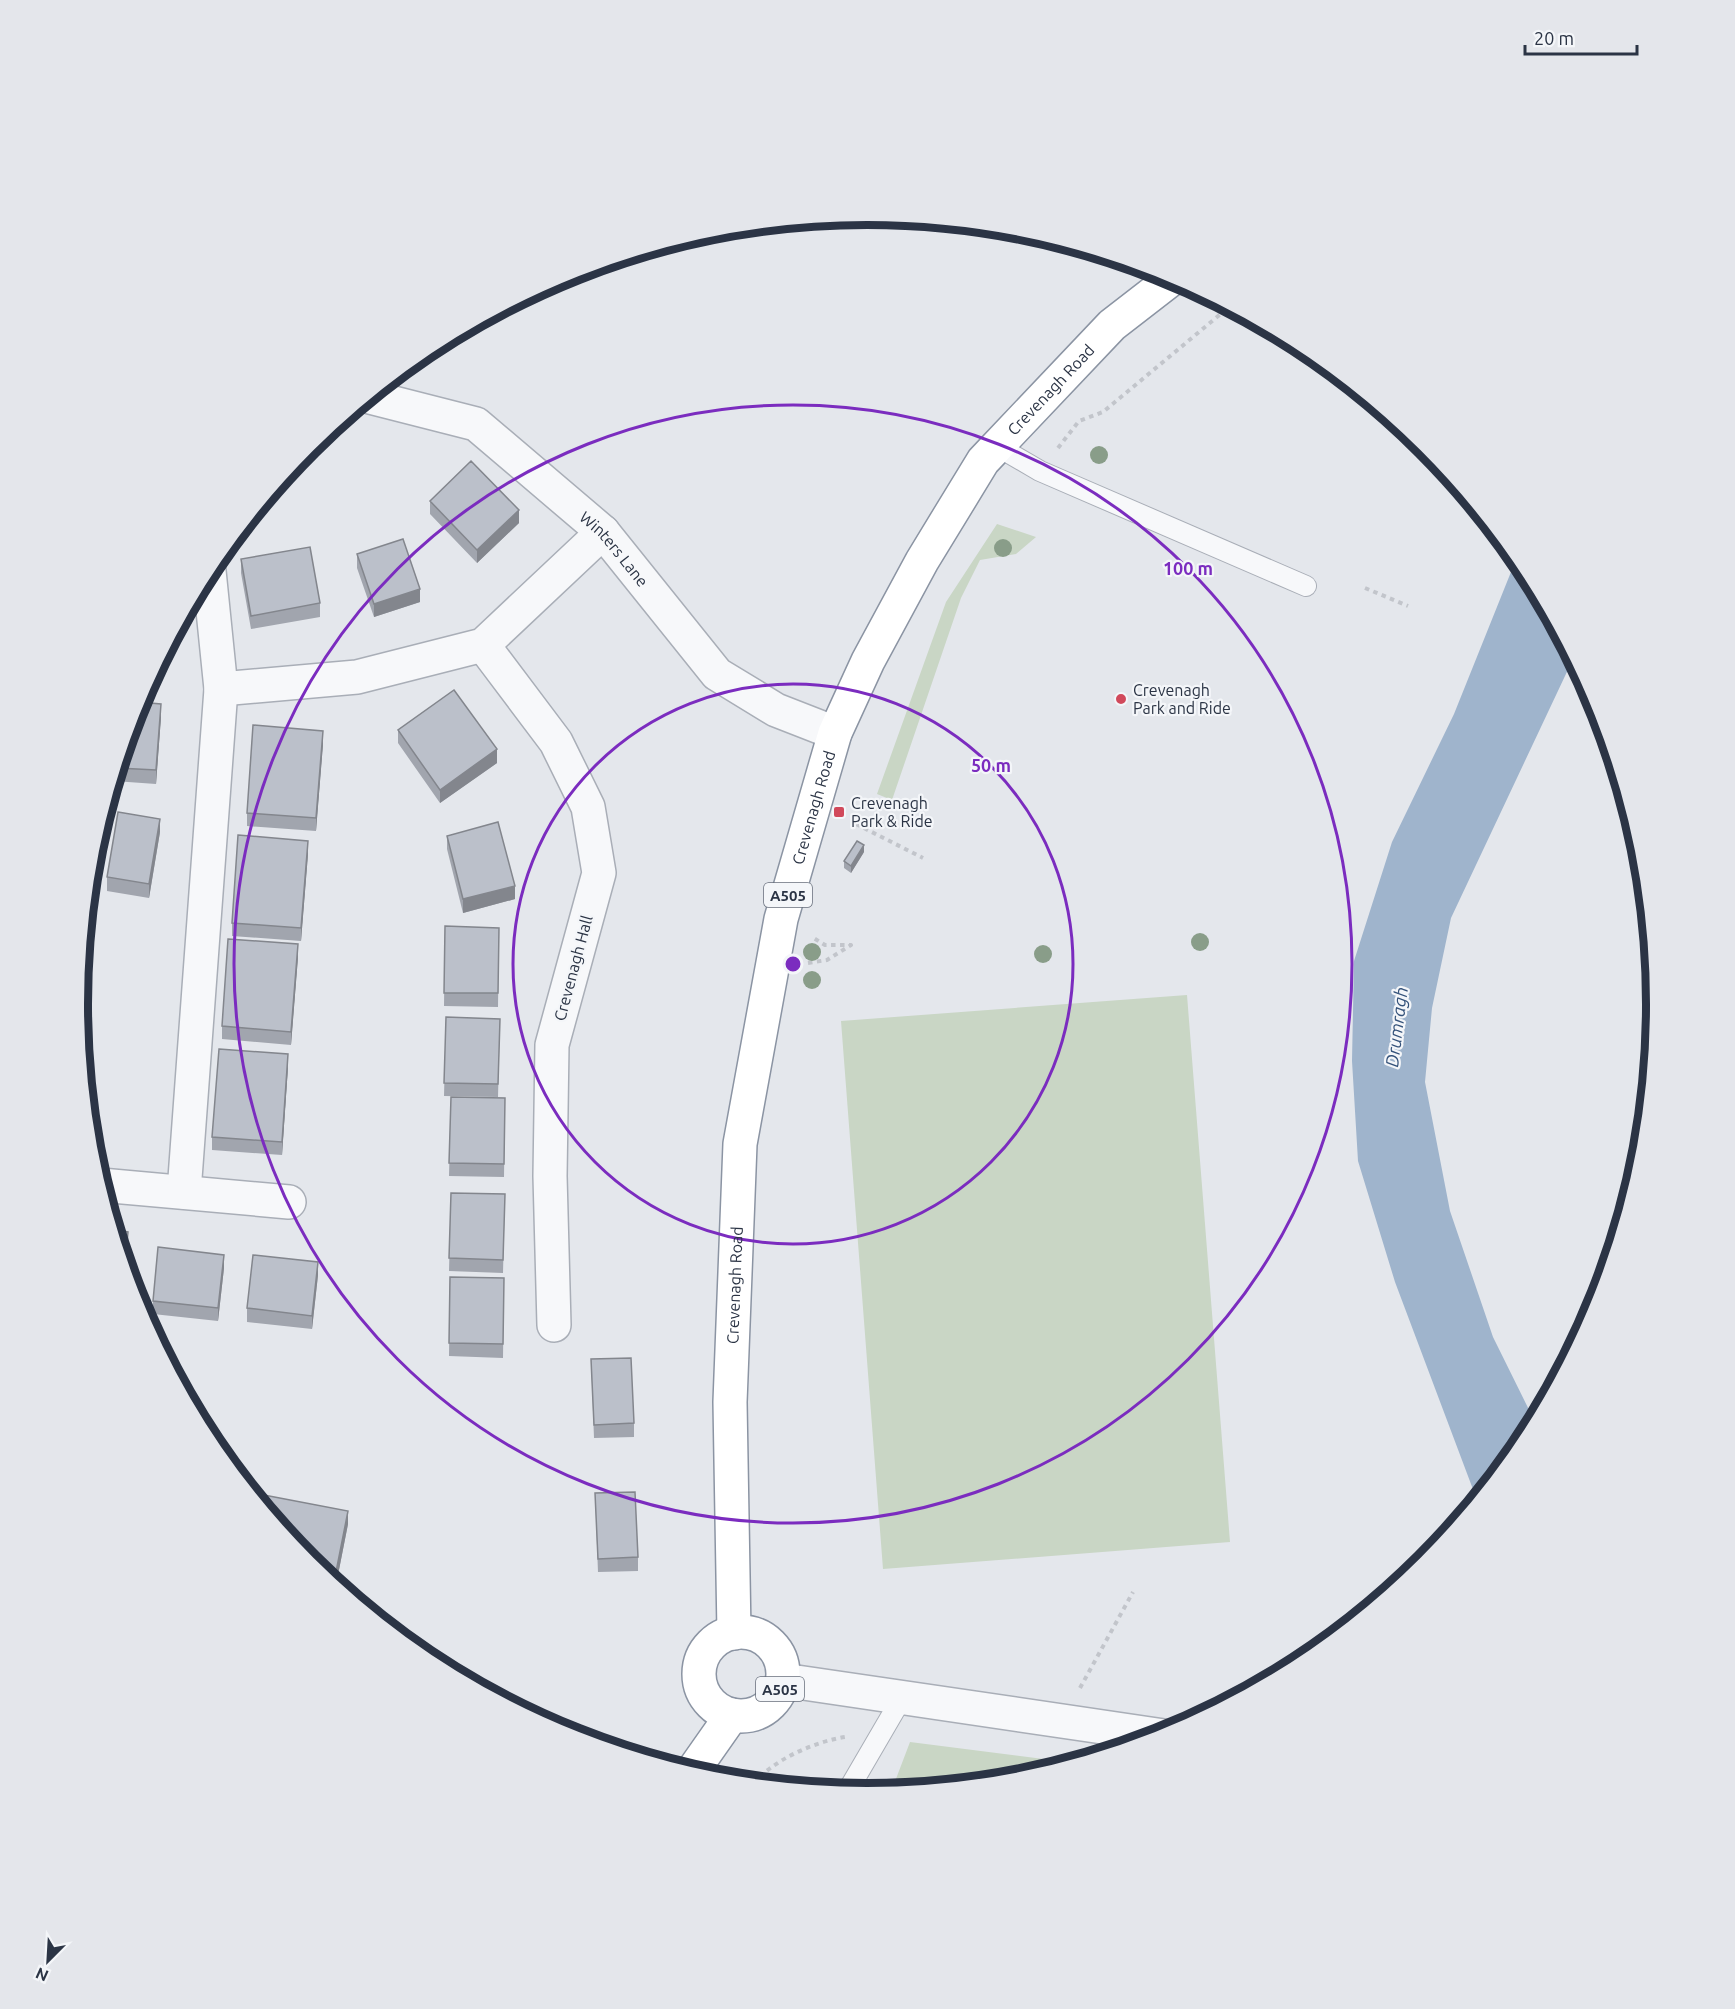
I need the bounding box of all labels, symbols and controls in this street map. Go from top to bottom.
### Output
scale bar [1525,18,1638,56]
text: 20 m [1534,28,1574,48]
street label: Crevenagh Road [1004,341,1098,438]
street label: Winters Lane [576,507,652,590]
text: 100 m [1163,558,1213,578]
place label: Crevenagh Park and Ride [1133,681,1231,717]
marker: Crevenagh Park and Ride [1114,692,1128,706]
street label: Crevenagh Road [788,749,838,867]
text: 50 m [971,755,1011,775]
place label: Crevenagh Park & Ride [851,794,933,830]
marker: Crevenagh Park & Ride [832,805,846,819]
road number: A505 [764,883,812,907]
street label: Crevenagh Hall [550,913,596,1023]
centre of rings [783,954,803,974]
water label: Drumragh [1381,986,1411,1068]
street label: Crevenagh Road [723,1226,746,1344]
road number: A505 [756,1677,804,1701]
north arrow [18,1931,78,1991]
text: N [33,1964,51,1985]

